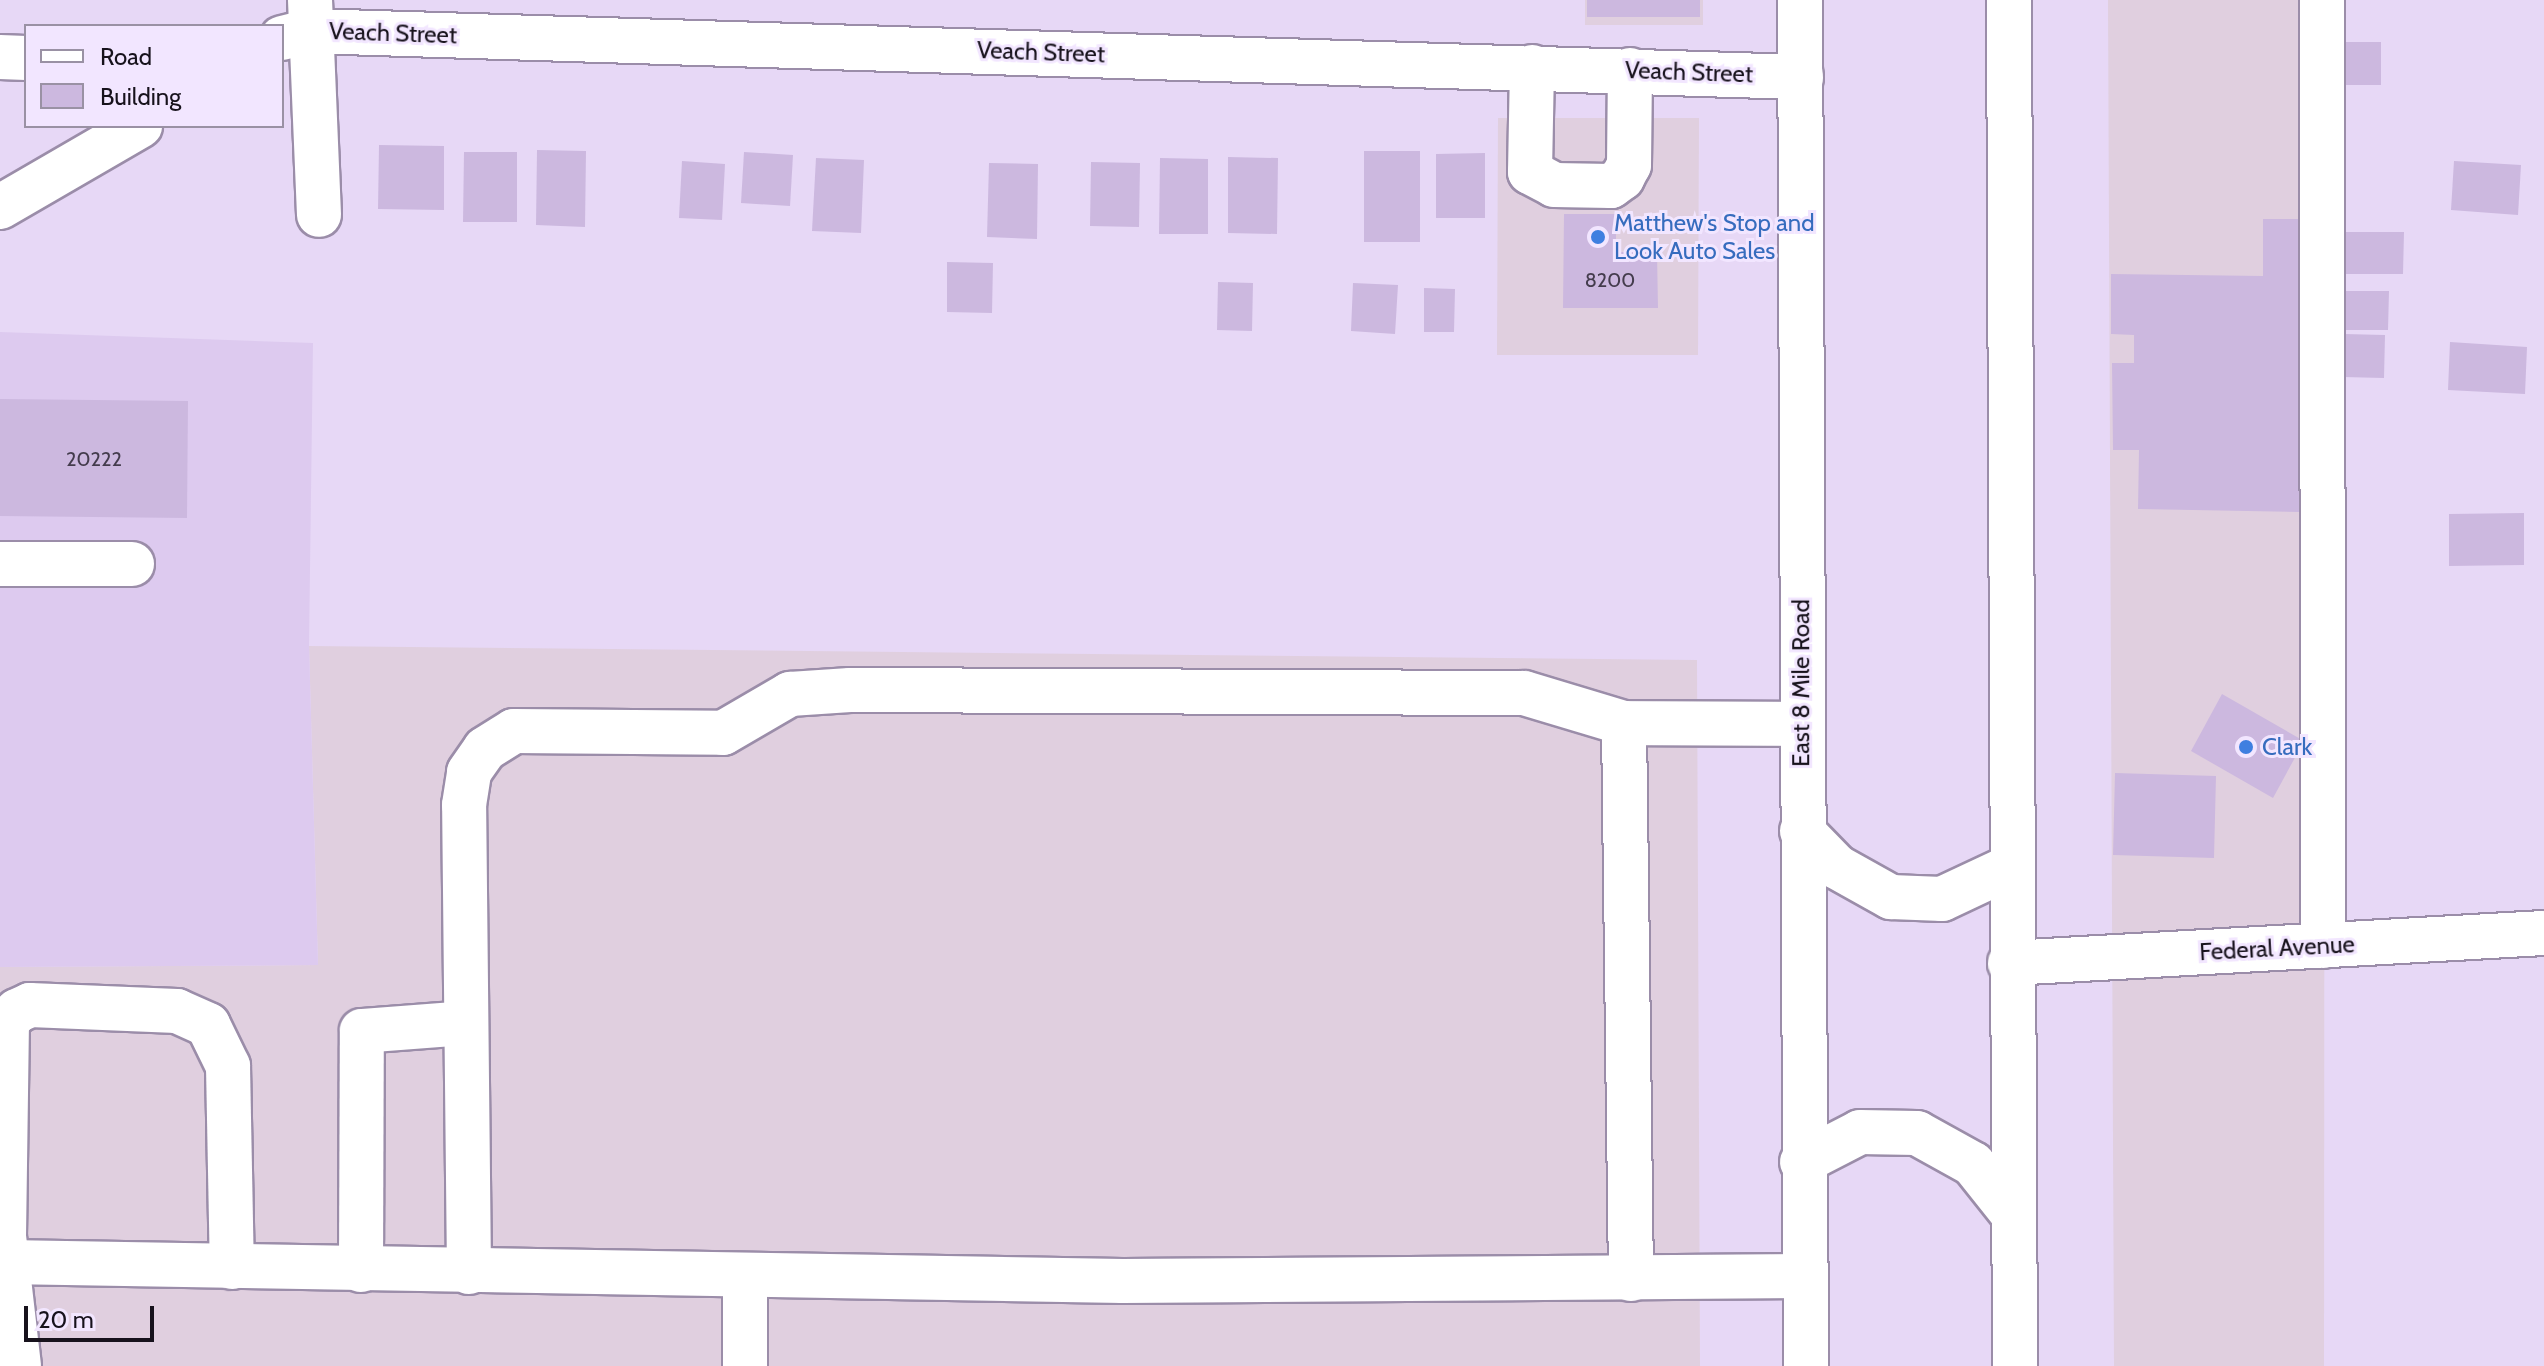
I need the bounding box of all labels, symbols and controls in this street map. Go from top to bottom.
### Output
street label: Veach Street [329,16,457,50]
legend [24,24,284,128]
street label: Veach Street [977,35,1105,69]
text: Road [100,42,152,71]
street label: Veach Street [1625,55,1753,89]
text: Building [100,82,181,111]
place label: Matthew's Stop and Look Auto Sales [1614,209,1815,265]
marker: Matthew's Stop and Look Auto Sales [1589,228,1607,246]
house number: 8200 [1585,268,1635,292]
house number: 20222 [66,447,122,471]
street label: East 8 Mile Road [1787,599,1815,767]
place label: Clark [2262,733,2312,761]
marker: Clark [2237,738,2255,756]
street label: Federal Avenue [2199,930,2355,966]
scale bar [28,1290,158,1340]
text: 20 m [38,1305,94,1334]

